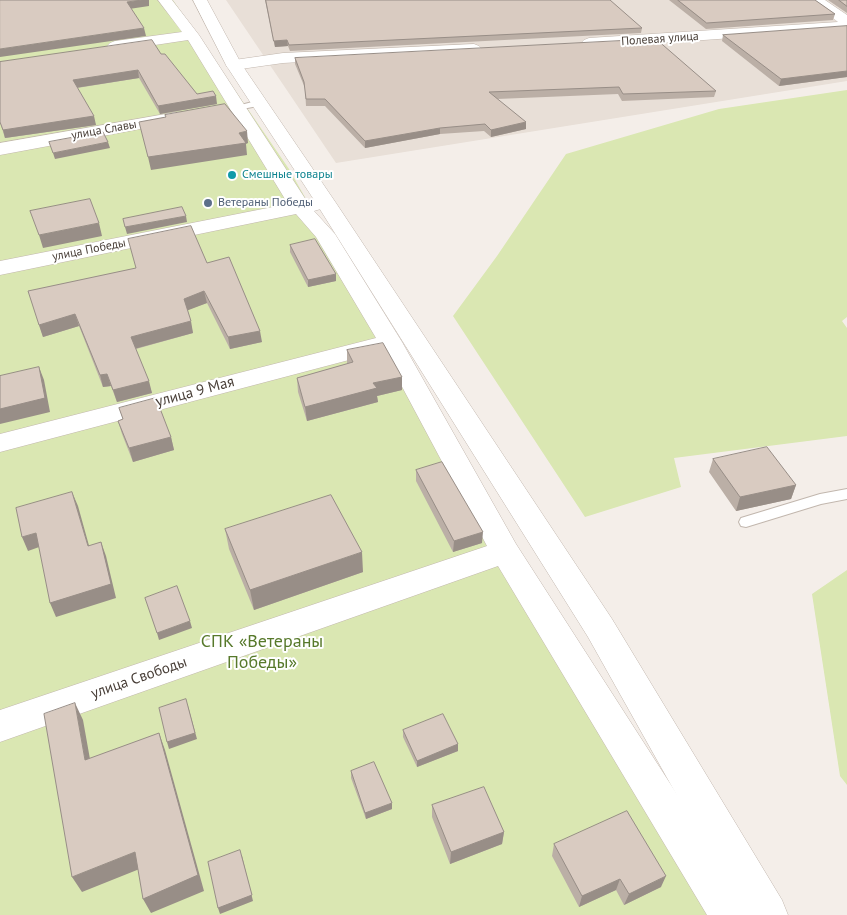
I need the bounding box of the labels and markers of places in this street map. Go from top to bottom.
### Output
place label: Смешные товары [242,168,333,182]
marker: Смешные товары [226,169,238,181]
place label: Ветераны Победы [218,196,313,210]
marker: Ветераны Победы [202,197,214,209]

